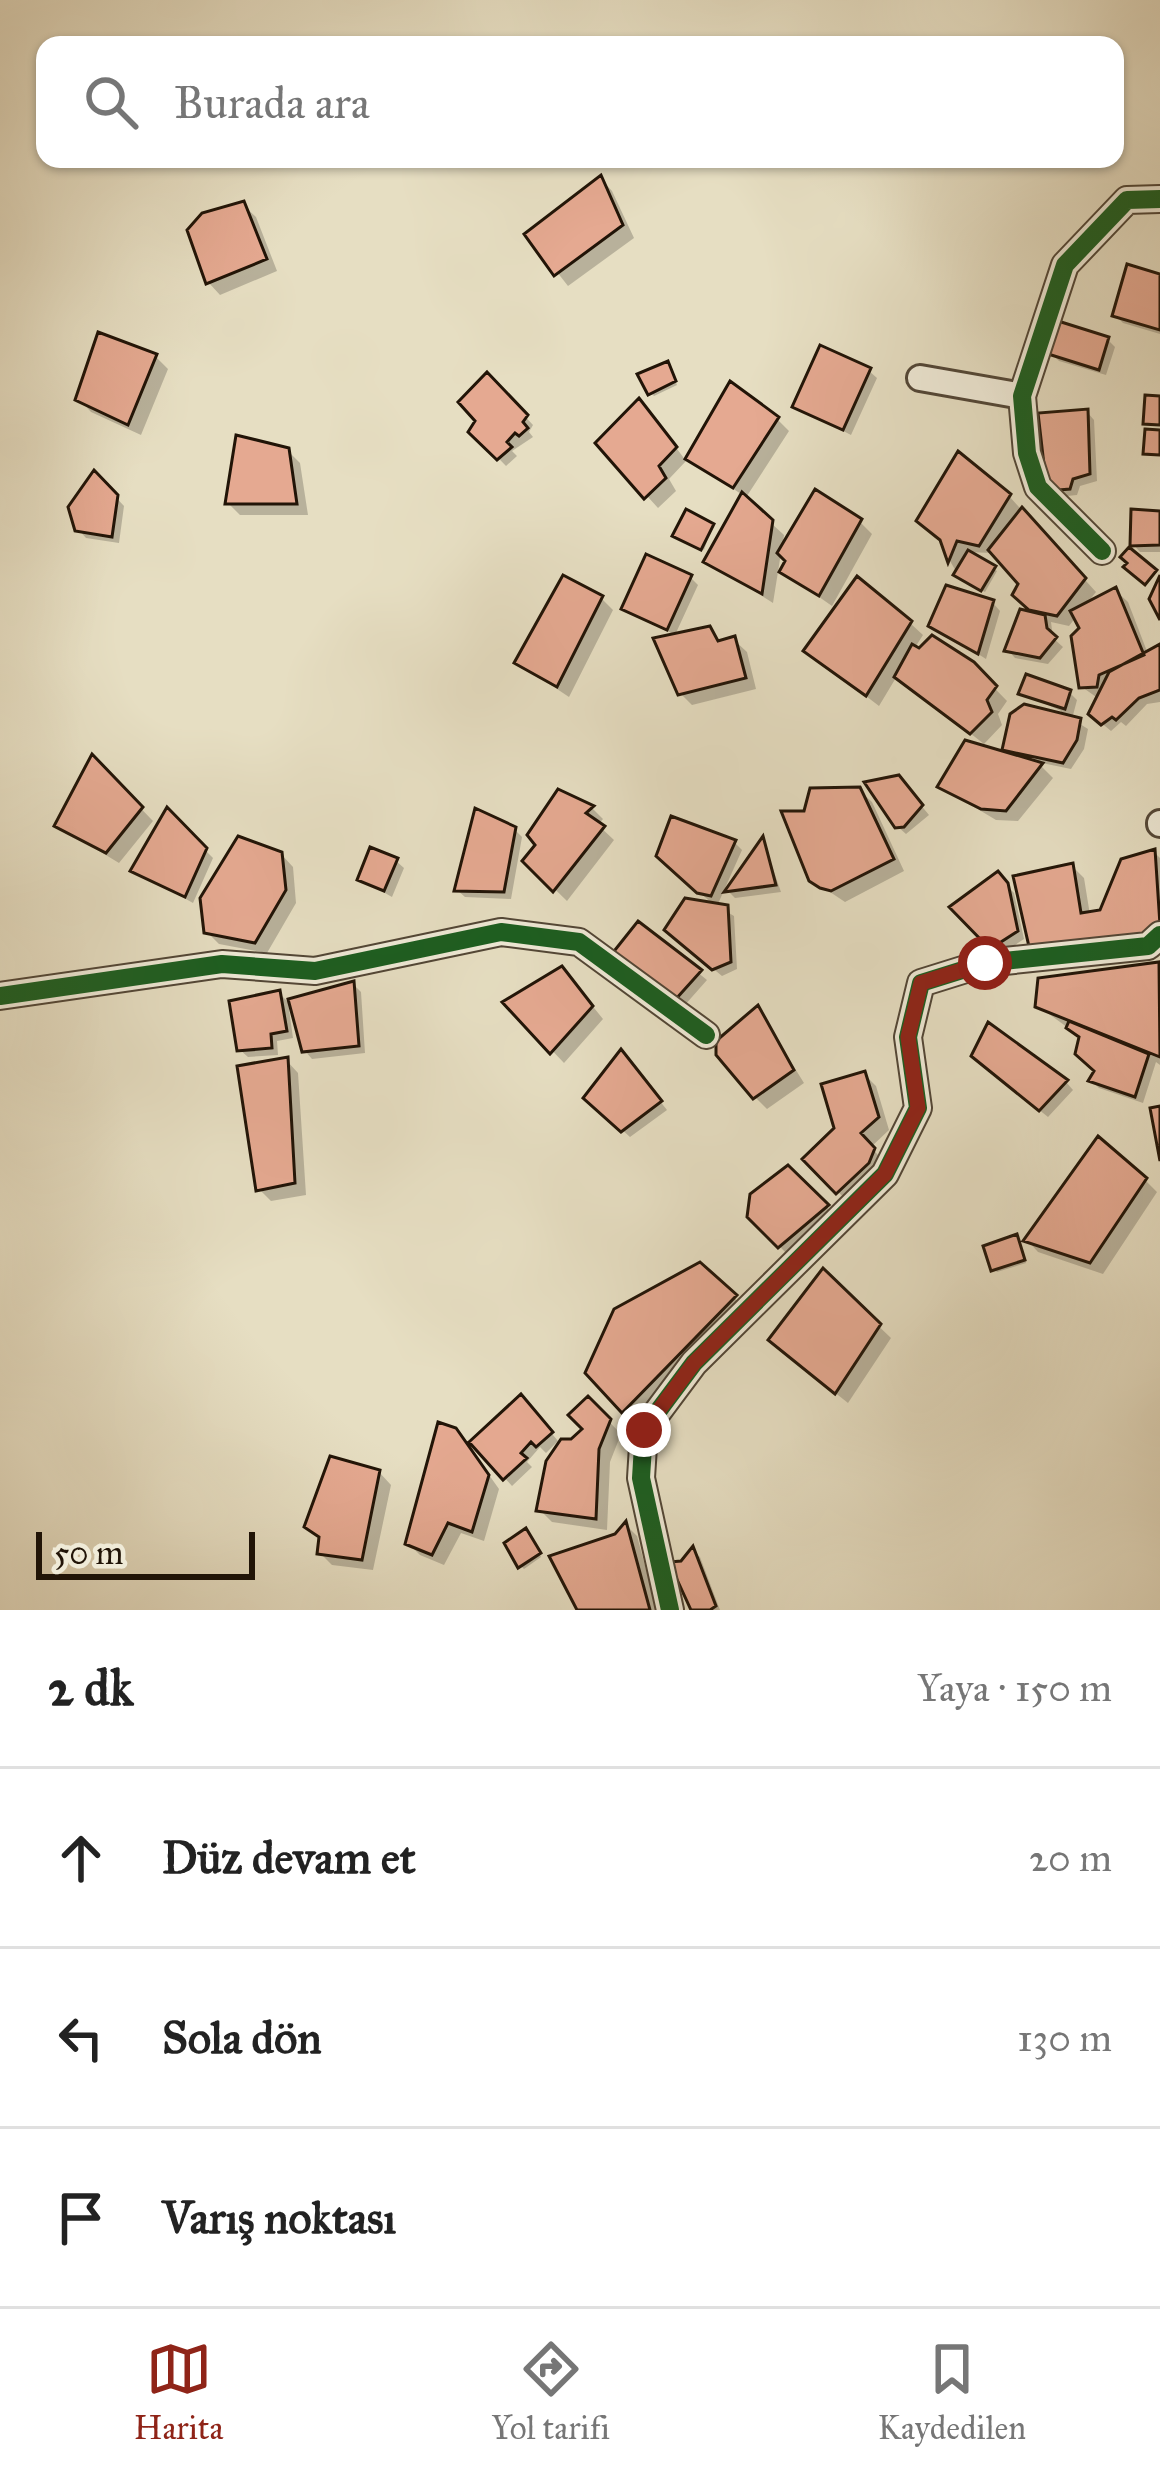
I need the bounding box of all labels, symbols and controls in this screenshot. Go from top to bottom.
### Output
search box [36,36,1124,168]
icon: search [78,69,144,135]
text: Burada ara [174,75,370,130]
route start [958,936,1012,990]
route end [617,1403,671,1457]
scale bar [36,1526,255,1579]
text: 50 m [54,1533,123,1573]
text: 2 dk [48,1657,133,1719]
text: Yaya · 150 m [917,1664,1112,1712]
icon: ahead [48,1825,114,1891]
text: Düz devam et [162,1830,416,1885]
text: 20 m [1029,1834,1112,1882]
icon: left [48,2005,114,2071]
text: Sola dön [162,2010,322,2065]
text: 130 m [1017,2014,1112,2062]
icon: arrive [48,2185,114,2251]
text: Varış noktası [162,2190,396,2245]
tab: Harita [134,2336,223,2448]
tab: Yol tarifi [491,2336,610,2448]
tab: Kaydedilen [878,2336,1026,2448]

